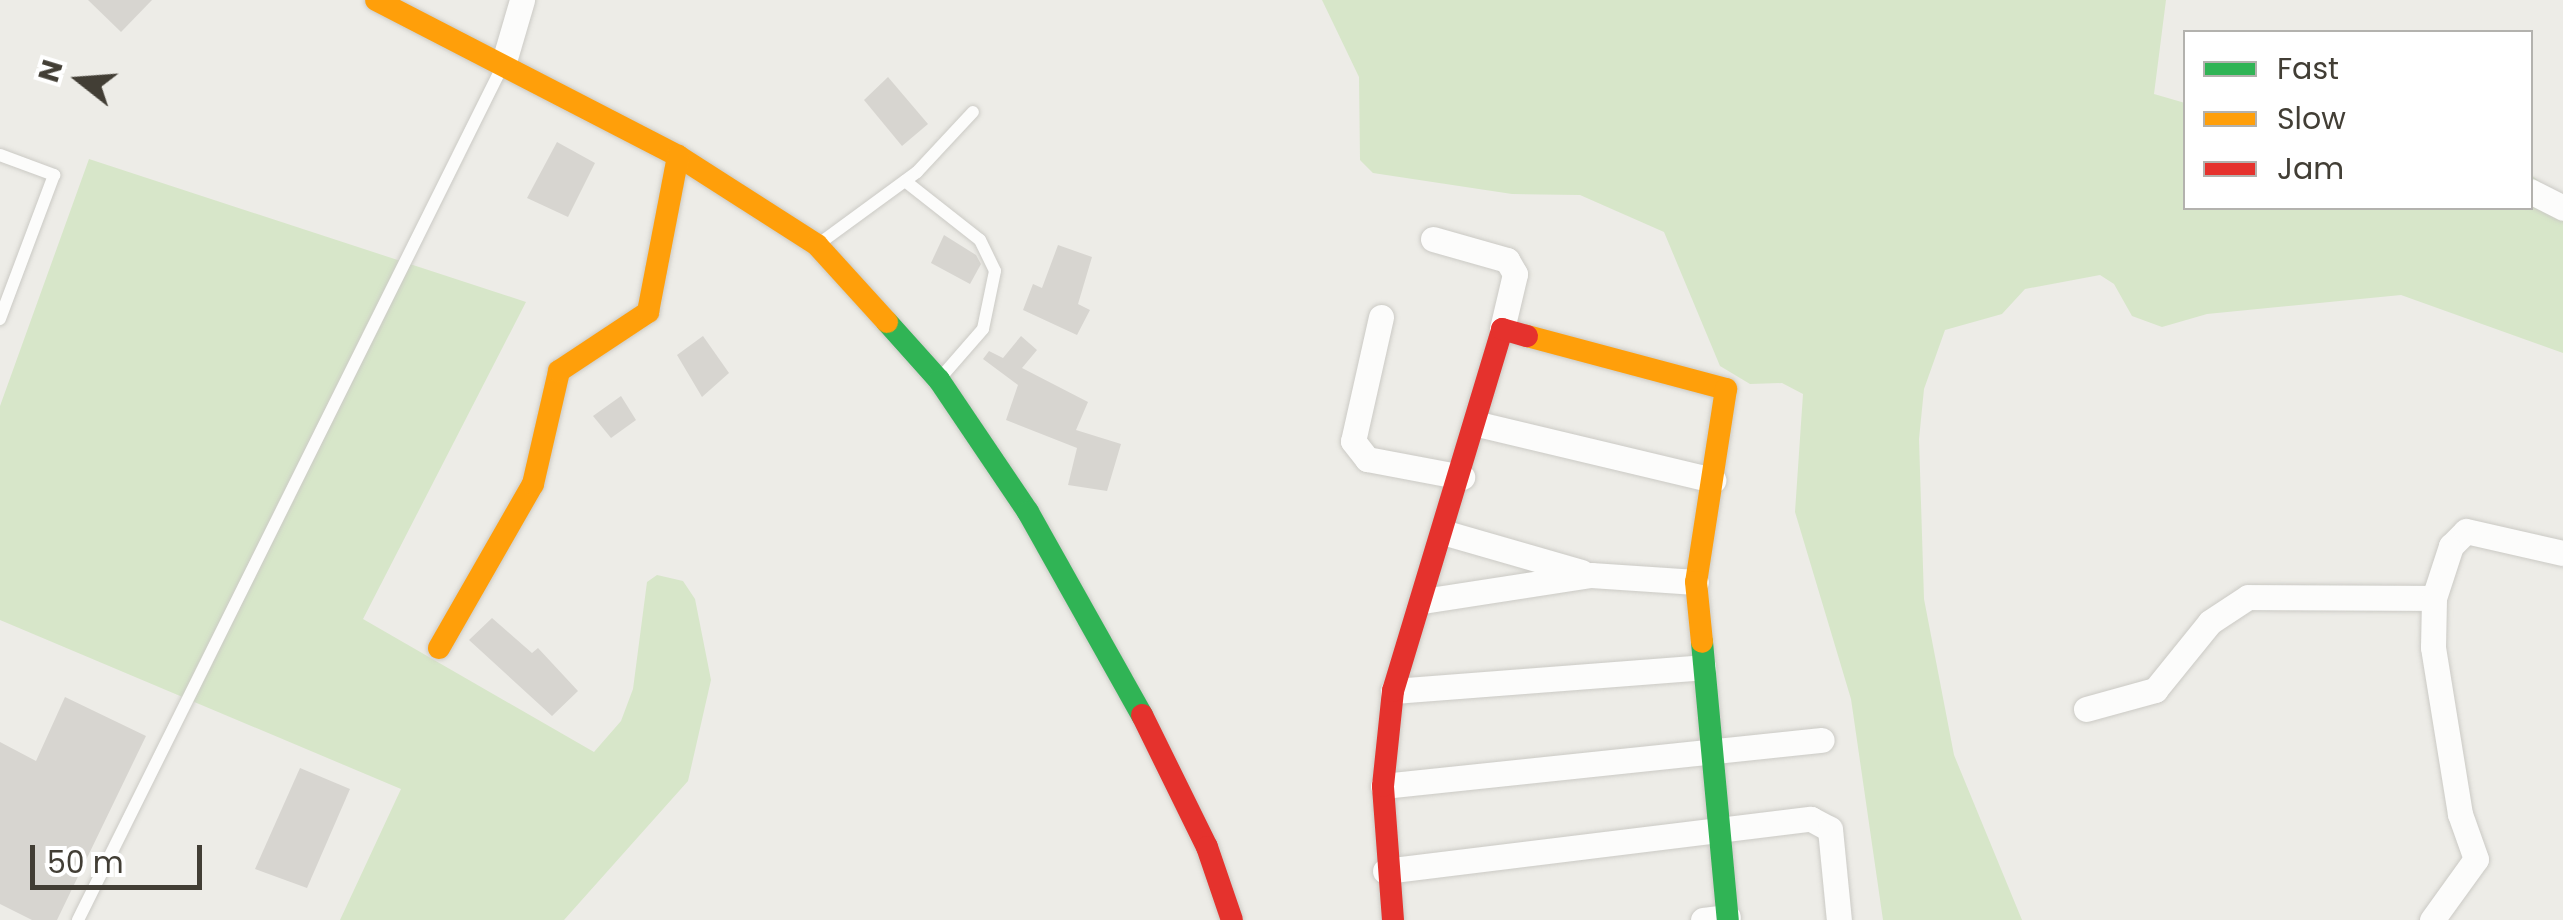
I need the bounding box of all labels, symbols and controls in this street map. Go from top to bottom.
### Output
north arrow [30,30,130,130]
legend [2183,30,2533,210]
text: Fast [2277,47,2339,90]
text: N [29,55,73,87]
text: Slow [2277,97,2346,140]
text: Jam [2277,147,2344,190]
scale bar [35,825,208,887]
text: 50 m [47,841,124,884]

